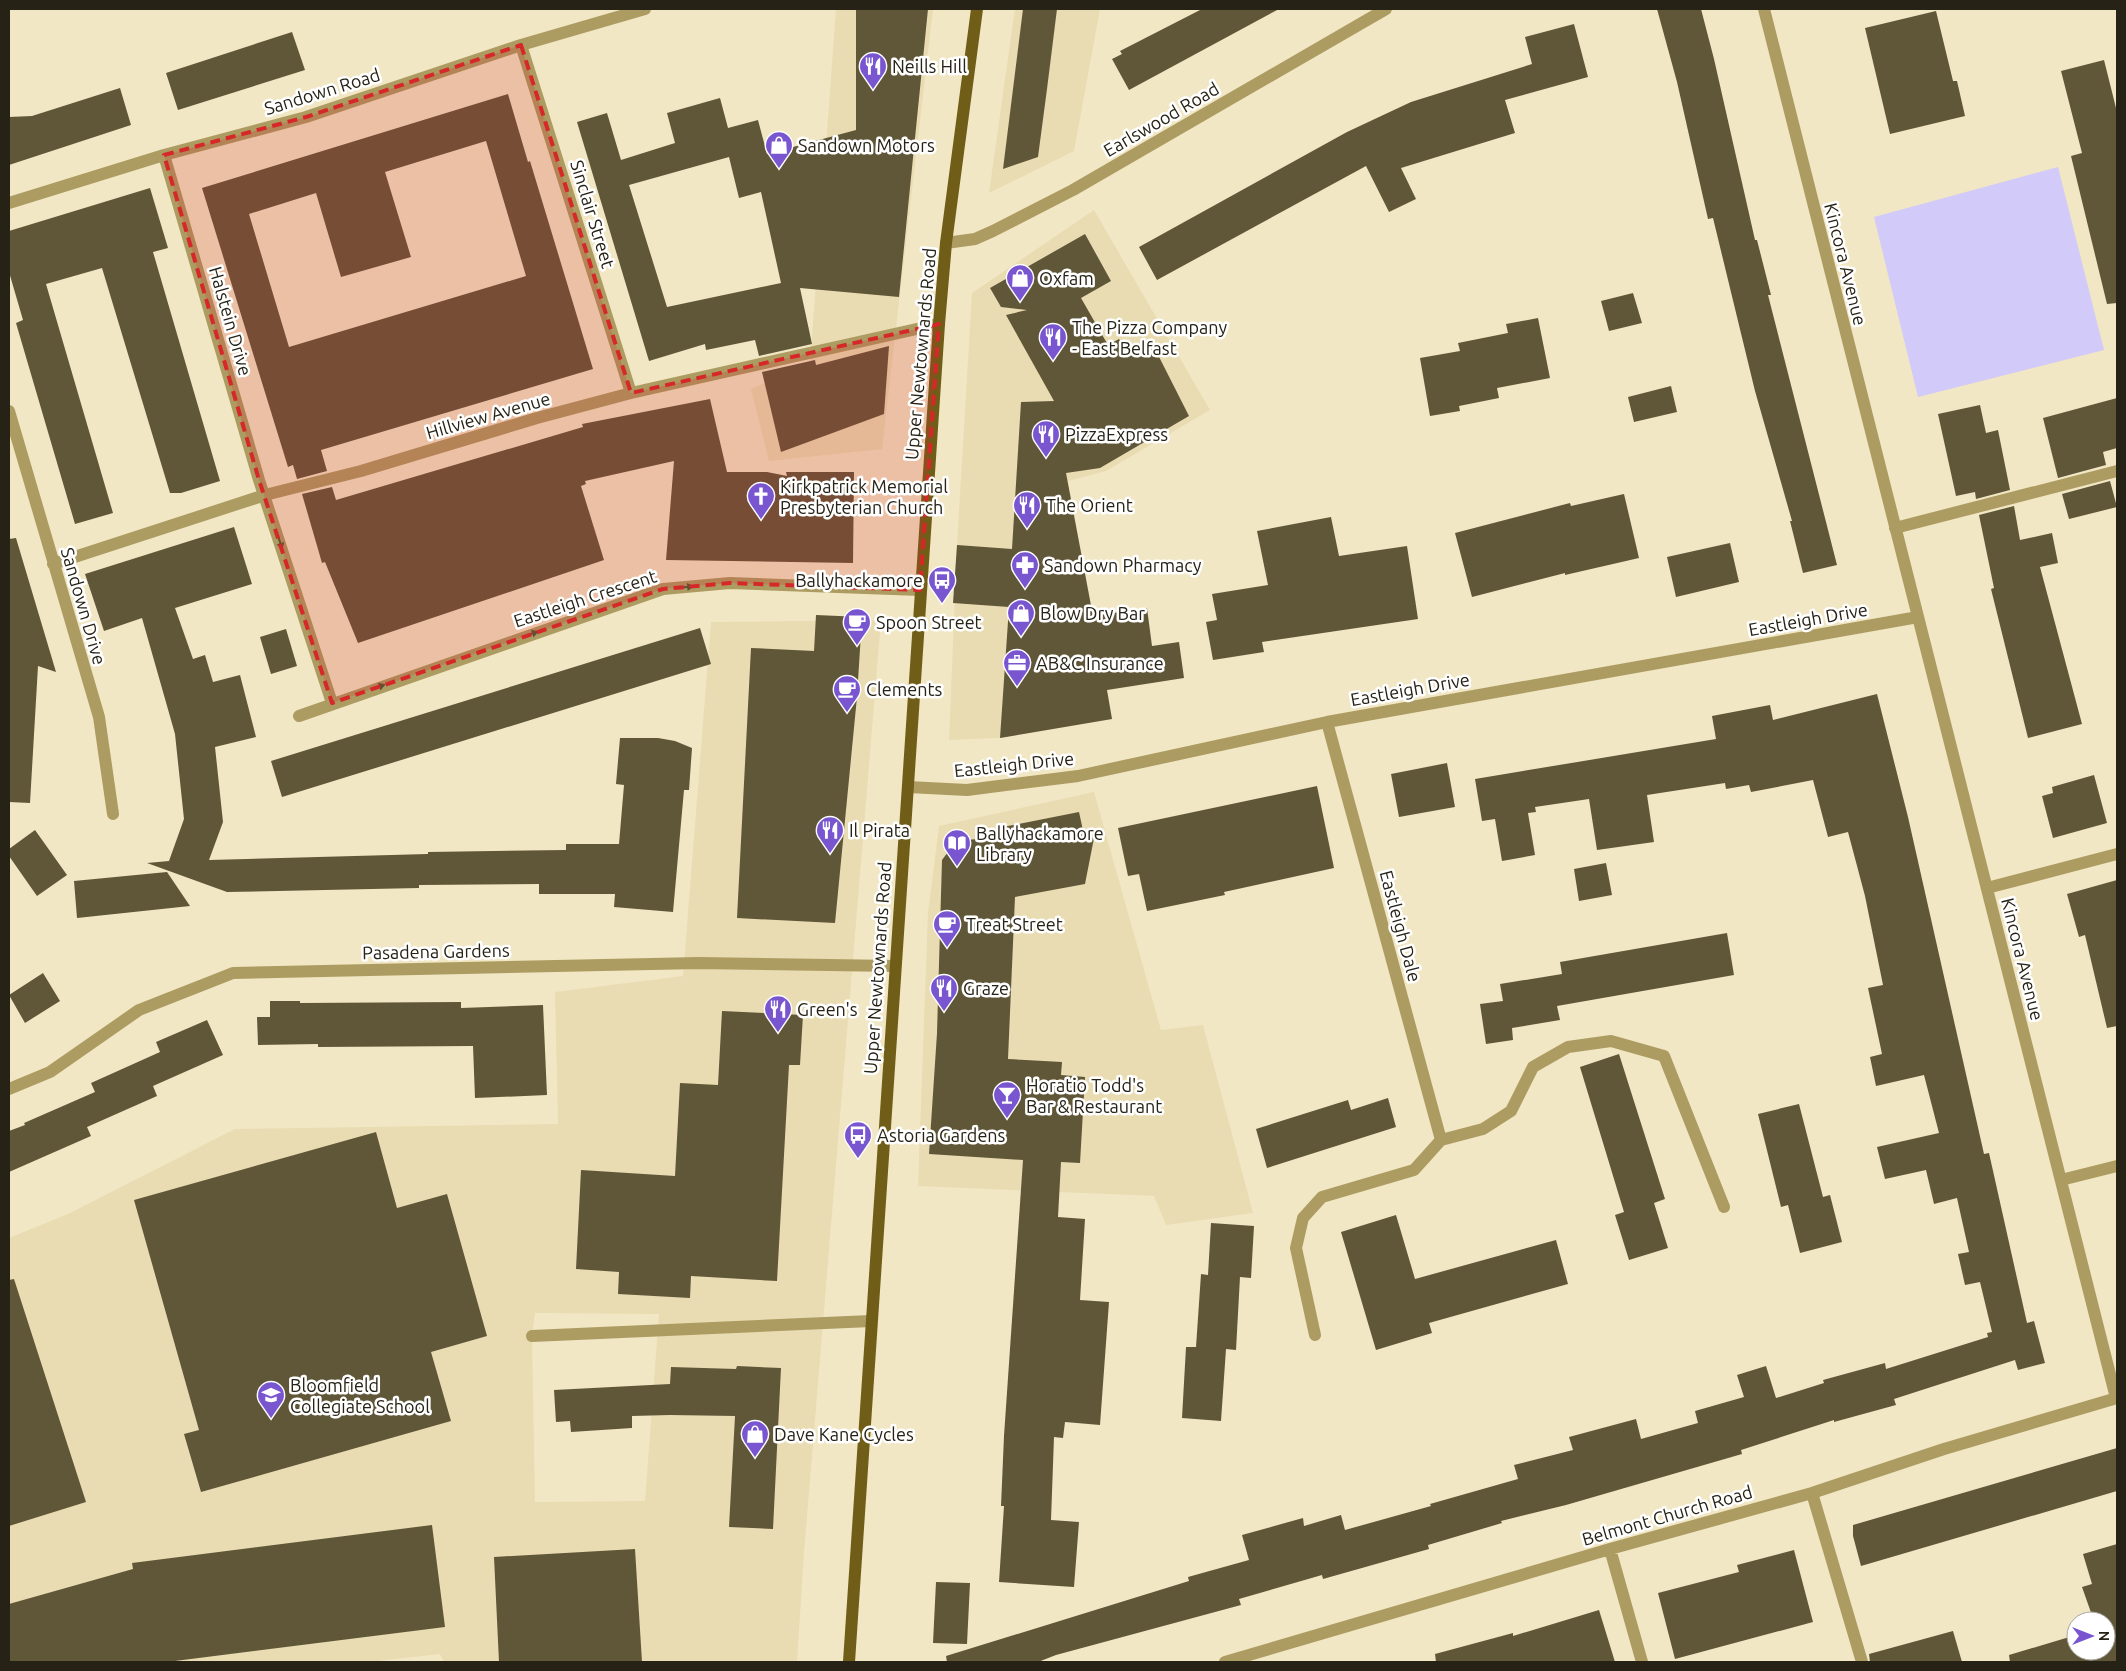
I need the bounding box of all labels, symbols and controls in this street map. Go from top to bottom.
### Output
restaurant icon: Neills Hill [858,51,888,90]
place label: Neills Hill [892,56,967,76]
street label: Sandown Road [262,64,382,118]
street label: Earlswood Road [1100,78,1222,160]
shop icon: Sandown Motors [764,130,794,169]
place label: Sandown Motors [798,135,935,155]
street label: Sinclair Street [567,158,619,270]
street label: Kincora Avenue [1821,201,1871,327]
street label: Upper Newtownards Road [901,247,939,461]
shop icon: Oxfam [1005,263,1035,302]
street label: Halstein Drive [206,264,256,378]
place label: Oxfam [1039,268,1094,288]
place label: The Pizza Company - East Belfast [1072,317,1227,358]
restaurant icon: The Pizza Company - East Belfast [1038,322,1068,361]
street label: Hillview Avenue [424,388,552,442]
restaurant icon: PizzaExpress [1031,419,1061,458]
place label: PizzaExpress [1065,424,1168,444]
place label: Kirkpatrick Memorial Presbyterian Church [780,476,948,517]
church icon: Kirkpatrick Memorial Presbyterian Church [746,481,776,520]
restaurant icon: The Orient [1012,490,1042,529]
place label: The Orient [1046,495,1133,515]
one-way arrow [276,535,284,550]
street label: Sandown Drive [58,545,110,667]
pharmacy icon: Sandown Pharmacy [1010,550,1040,589]
place label: Sandown Pharmacy [1044,555,1202,575]
street label: Eastleigh Crescent [511,565,659,631]
bus stop icon: Ballyhackamore [927,565,957,604]
place label: Ballyhackamore [795,570,923,590]
one-way arrow [678,583,694,591]
shop icon: Blow Dry Bar [1006,598,1036,637]
street label: Eastleigh Drive [1747,599,1869,639]
place label: Blow Dry Bar [1040,603,1145,623]
cafe icon: Spoon Street [842,607,872,646]
place label: Spoon Street [876,612,982,632]
one-way arrow [524,630,539,637]
office icon: AB&C Insurance [1002,648,1032,687]
place label: AB&C Insurance [1036,653,1164,673]
street label: Eastleigh Drive [1349,669,1471,709]
cafe icon: Clements [832,674,862,713]
place label: Clements [866,679,943,699]
one-way arrow [370,683,385,690]
street label: Eastleigh Drive [953,748,1075,780]
restaurant icon: Il Pirata [815,815,845,854]
place label: Il Pirata [849,820,910,840]
place label: Ballyhackamore Library [976,823,1104,864]
library icon: Ballyhackamore Library [942,828,972,867]
street label: Upper Newtownards Road [860,861,894,1075]
street label: Eastleigh Dale [1377,868,1425,984]
street label: Kincora Avenue [1998,896,2048,1022]
cafe icon: Treat Street [932,909,962,948]
place label: Treat Street [966,914,1063,934]
street label: Pasadena Gardens [362,940,510,962]
restaurant icon: Graze [929,973,959,1012]
place label: Graze [963,978,1009,998]
restaurant icon: Green's [763,994,793,1033]
place label: Green's [797,999,858,1019]
place label: Horatio Todd's Bar & Restaurant [1026,1075,1162,1116]
bar icon: Horatio Todd's Bar & Restaurant [992,1080,1022,1119]
bus stop icon: Astoria Gardens [843,1120,873,1159]
place label: Astoria Gardens [877,1125,1006,1145]
place label: Bloomfield Collegiate School [290,1375,430,1416]
school or university icon: Bloomfield Collegiate School [256,1380,286,1419]
shop icon: Dave Kane Cycles [740,1419,770,1458]
place label: Dave Kane Cycles [774,1424,914,1444]
street label: Belmont Church Road [1580,1481,1754,1549]
north arrow [2066,1611,2116,1661]
text: N [2096,1631,2112,1641]

